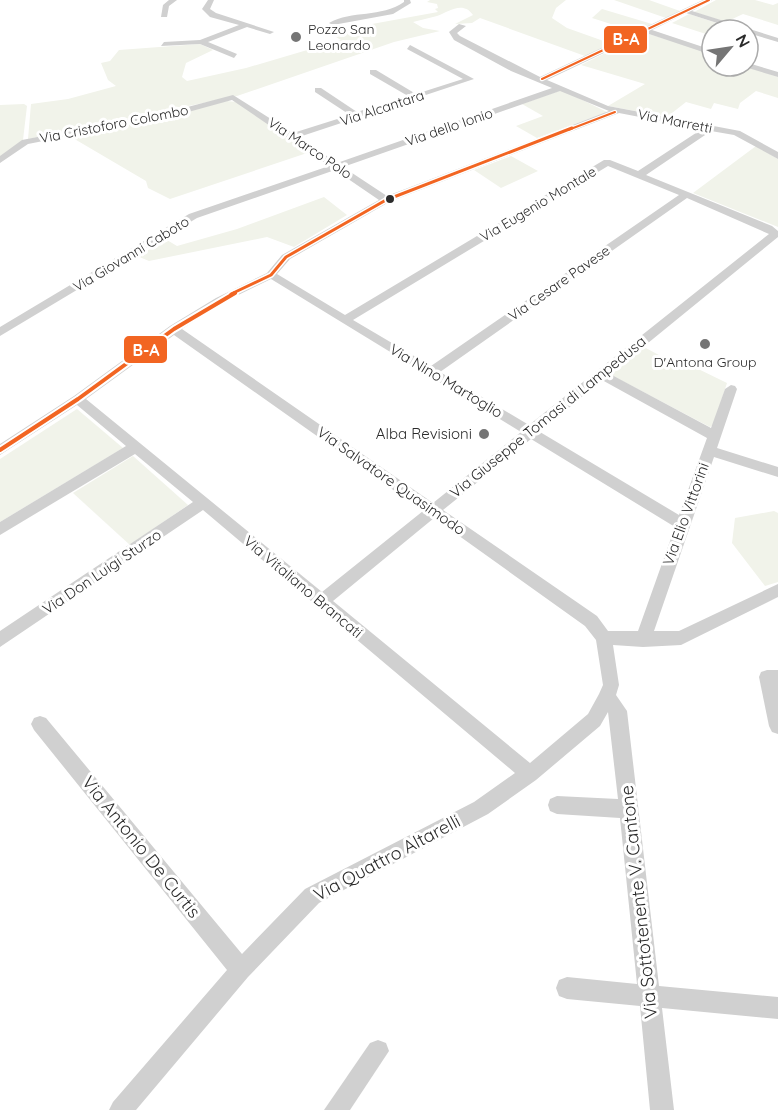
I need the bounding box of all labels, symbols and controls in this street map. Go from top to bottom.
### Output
north arrow [700,18,760,78]
place label: Pozzo San Leonardo [308,20,375,54]
line badge: B-A [603,25,648,54]
text: B-A [612,29,640,49]
marker: Pozzo San Leonardo [289,30,303,44]
text: N [732,31,755,51]
street label: Via Alcantara [338,86,426,130]
street label: Via Cristoforo Colombo [38,101,190,147]
street label: Via dello Ionio [403,104,495,150]
street label: Via Marretti [636,105,714,137]
street label: Via Marco Polo [265,113,355,183]
street label: Via Eugenio Montale [477,162,599,246]
unlabelled marker [384,193,396,205]
street label: Via Giovanni Caboto [70,212,192,296]
street label: Via Cesare Pavese [505,241,613,325]
street label: Via Giuseppe Tomasi di Lampedusa [446,331,650,502]
line badge: B-A [123,335,168,364]
marker: D'Antona Group [698,337,712,351]
street label: Via Nino Martoglio [386,339,506,422]
text: B-A [132,340,160,360]
place label: D'Antona Group [653,353,757,371]
street label: Via Salvatore Quasimodo [314,422,469,539]
place label: Alba Revisioni [376,424,472,443]
marker: Alba Revisioni [477,427,491,441]
street label: Via Elio Vittorini [658,460,713,568]
street label: Via Don Luigi Sturzo [39,525,165,618]
street label: Via Vitaliano Brancati [240,531,367,642]
street label: Via Antonio De Curtis [77,771,206,922]
street label: Via Sottotenente V. Cantone [615,784,662,1020]
street label: Via Quattro Altarelli [309,809,464,906]

